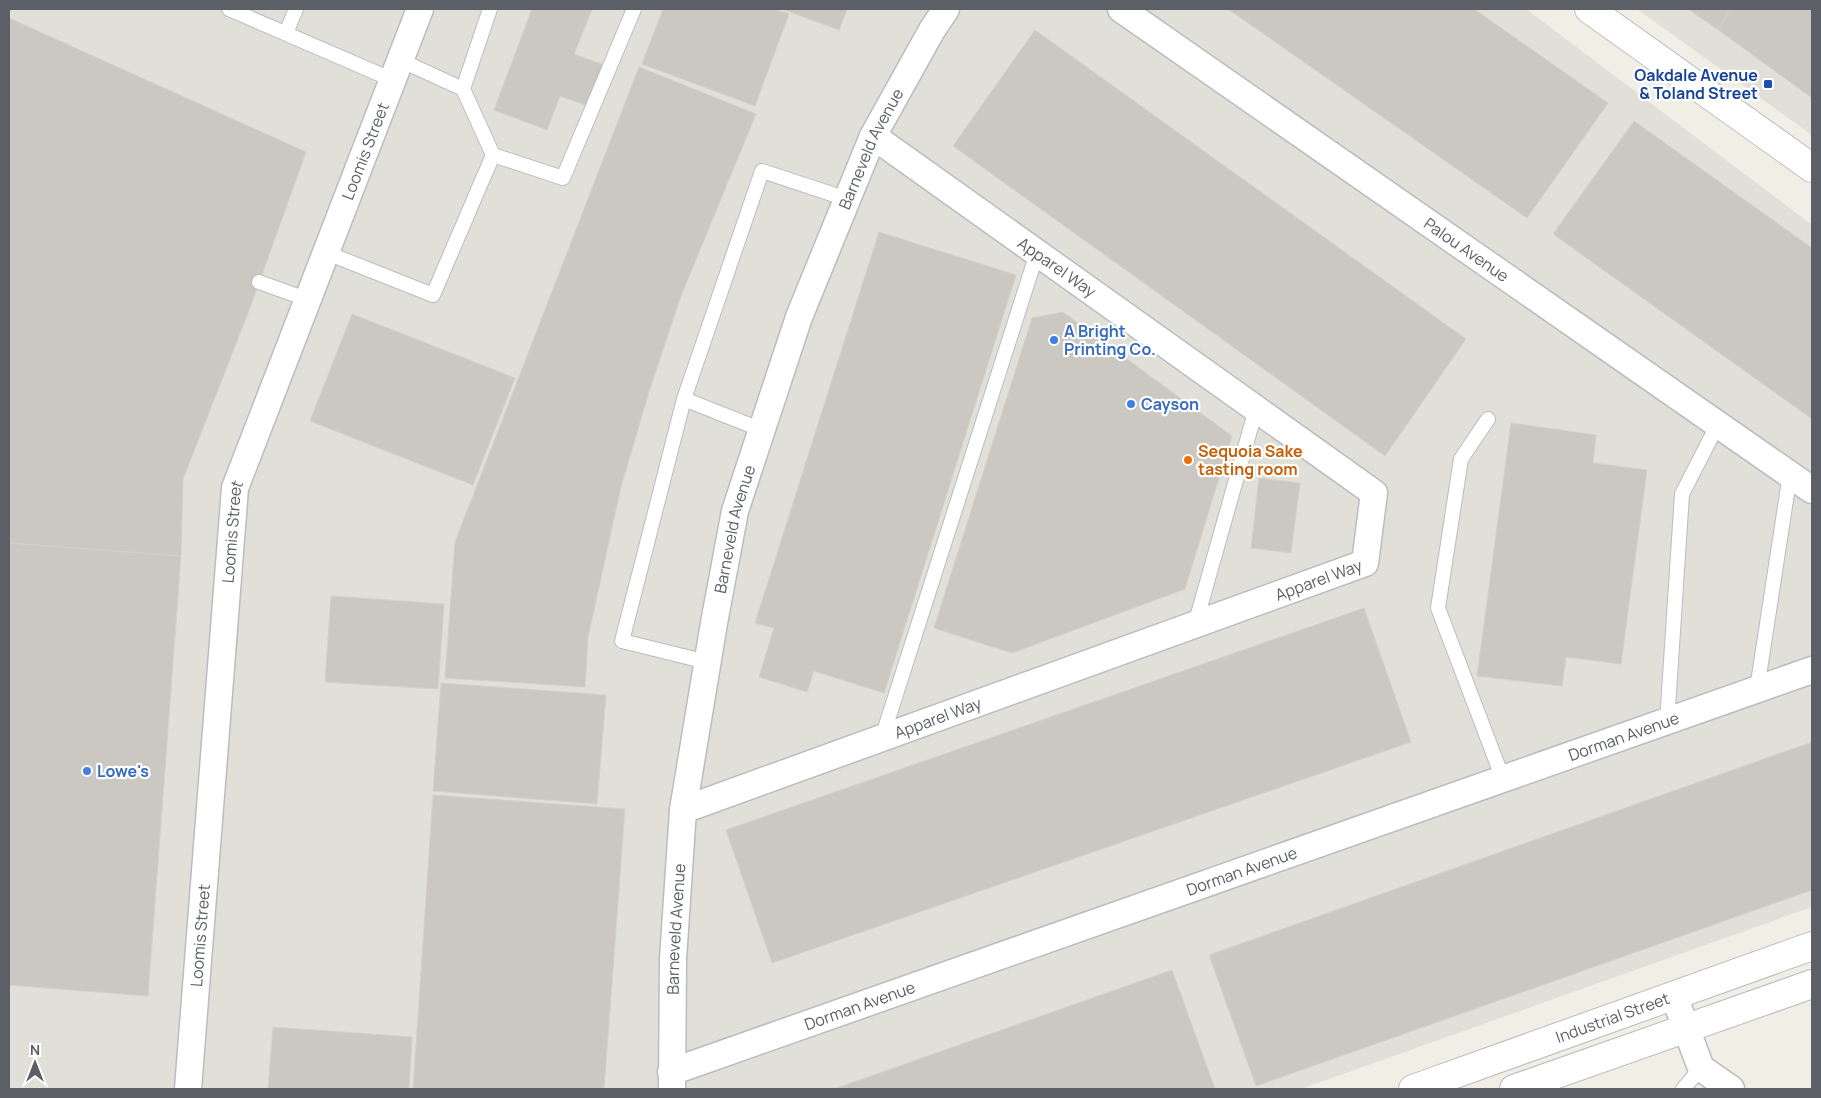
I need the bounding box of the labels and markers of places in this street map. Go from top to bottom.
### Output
place label: Oakdale Avenue & Toland Street [1634,64,1758,104]
marker: Oakdale Avenue & Toland Street [1762,78,1774,90]
place label: A Bright Printing Co. [1064,320,1156,360]
marker: A Bright Printing Co. [1048,334,1060,346]
place label: Cayson [1141,393,1199,415]
marker: Cayson [1125,398,1137,410]
place label: Sequoia Sake tasting room [1198,440,1303,480]
marker: Sequoia Sake tasting room [1182,454,1194,466]
place label: Lowe's [97,760,149,782]
marker: Lowe's [81,765,93,777]

